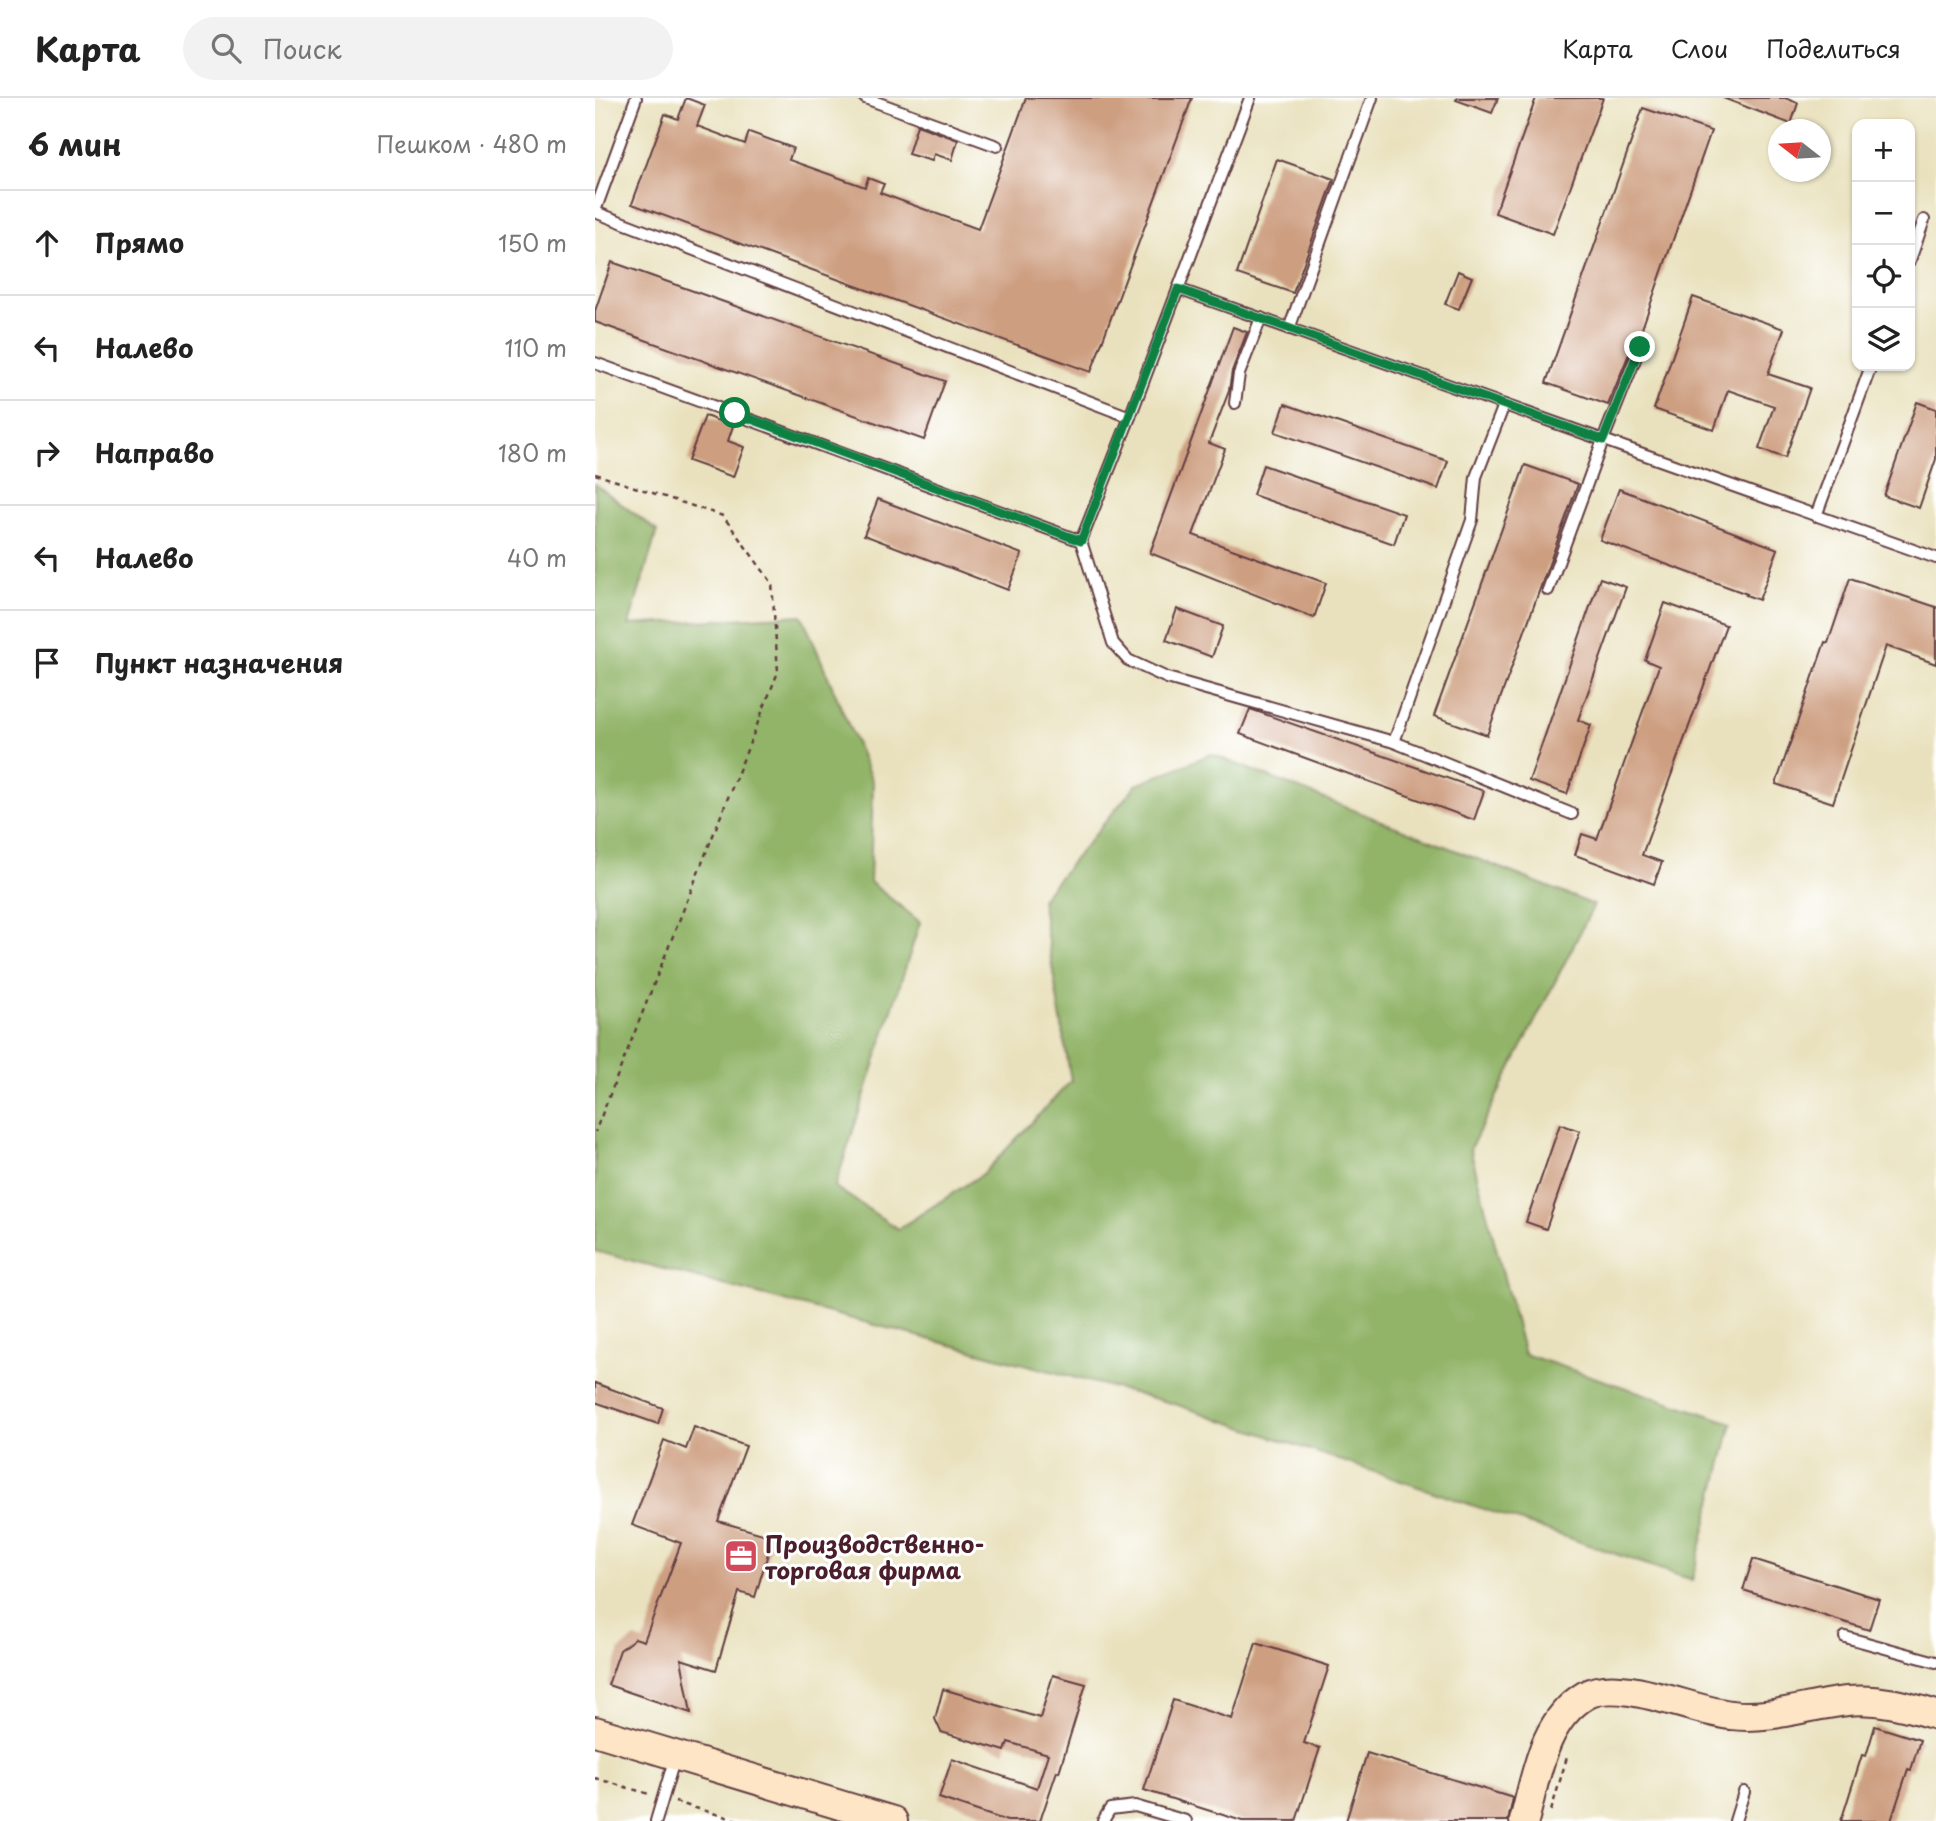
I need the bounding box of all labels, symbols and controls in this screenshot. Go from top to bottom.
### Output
search box [183,17,673,80]
text: Карта [35,23,141,73]
icon: search [207,29,245,67]
text: Поиск [263,29,342,68]
text: Карта [1562,30,1633,66]
text: Слои [1671,30,1728,66]
text: Поделиться [1766,30,1901,66]
north arrow [1768,119,1831,182]
map controls [1852,119,1915,371]
button: + [1852,119,1915,182]
text: 6 мин [28,121,122,166]
text: Пешком · 480 m [377,126,567,161]
button: − [1852,182,1915,245]
text: Прямо [95,223,184,262]
icon: ahead [28,224,66,262]
text: 150 m [498,225,567,260]
button: locate [1852,245,1915,308]
button: layers [1852,308,1915,371]
text: Налево [95,328,193,367]
icon: left [28,329,66,367]
text: 110 m [505,330,567,365]
route end [1624,331,1655,362]
route start [719,397,750,428]
text: Направо [95,433,214,472]
icon: right [28,434,66,472]
text: 180 m [498,435,567,470]
text: Налево [95,538,193,577]
icon: left [28,539,66,577]
text: 40 m [507,540,567,575]
text: Пункт назначения [95,643,343,682]
icon: arrive [28,644,66,682]
place label: Производственно- торговая фирма [765,1526,985,1587]
office icon: Производственно- торговая фирма [722,1537,760,1575]

